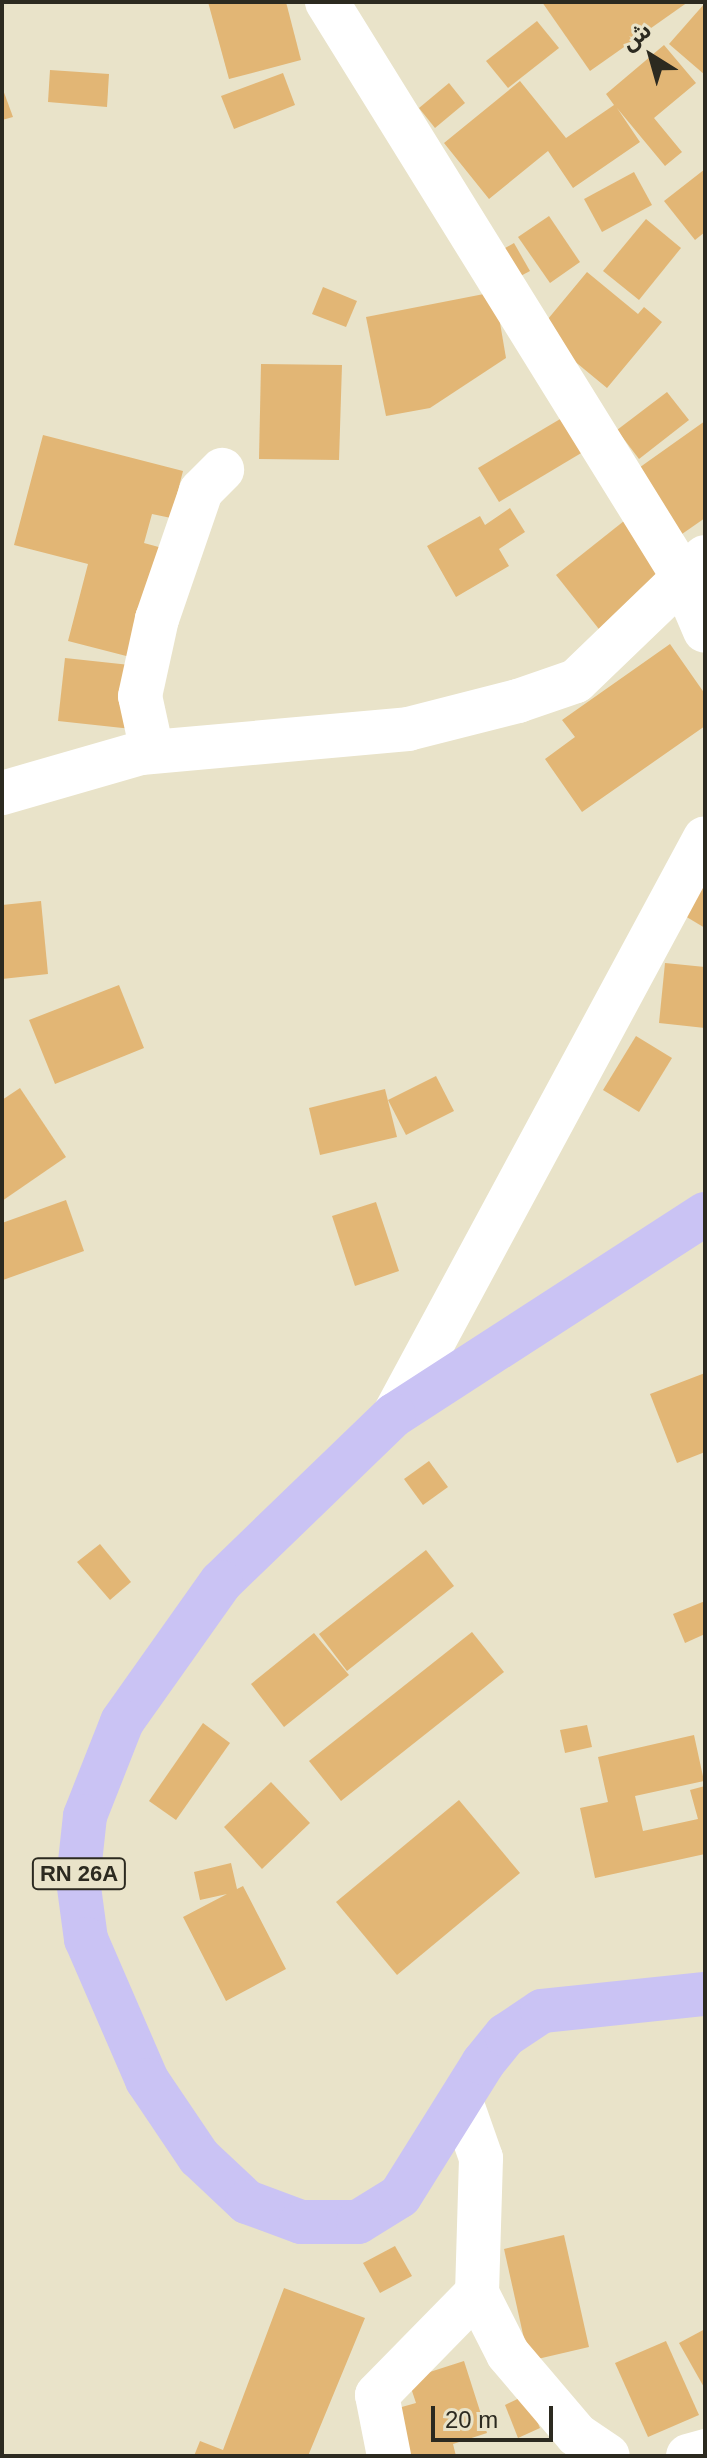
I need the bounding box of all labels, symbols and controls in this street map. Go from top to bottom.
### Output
north arrow [611,16,691,96]
text: ش [617,17,656,55]
road number: RN 26A [31,1856,127,1892]
scale bar [435,2390,557,2440]
text: 20 m [445,2406,498,2433]

